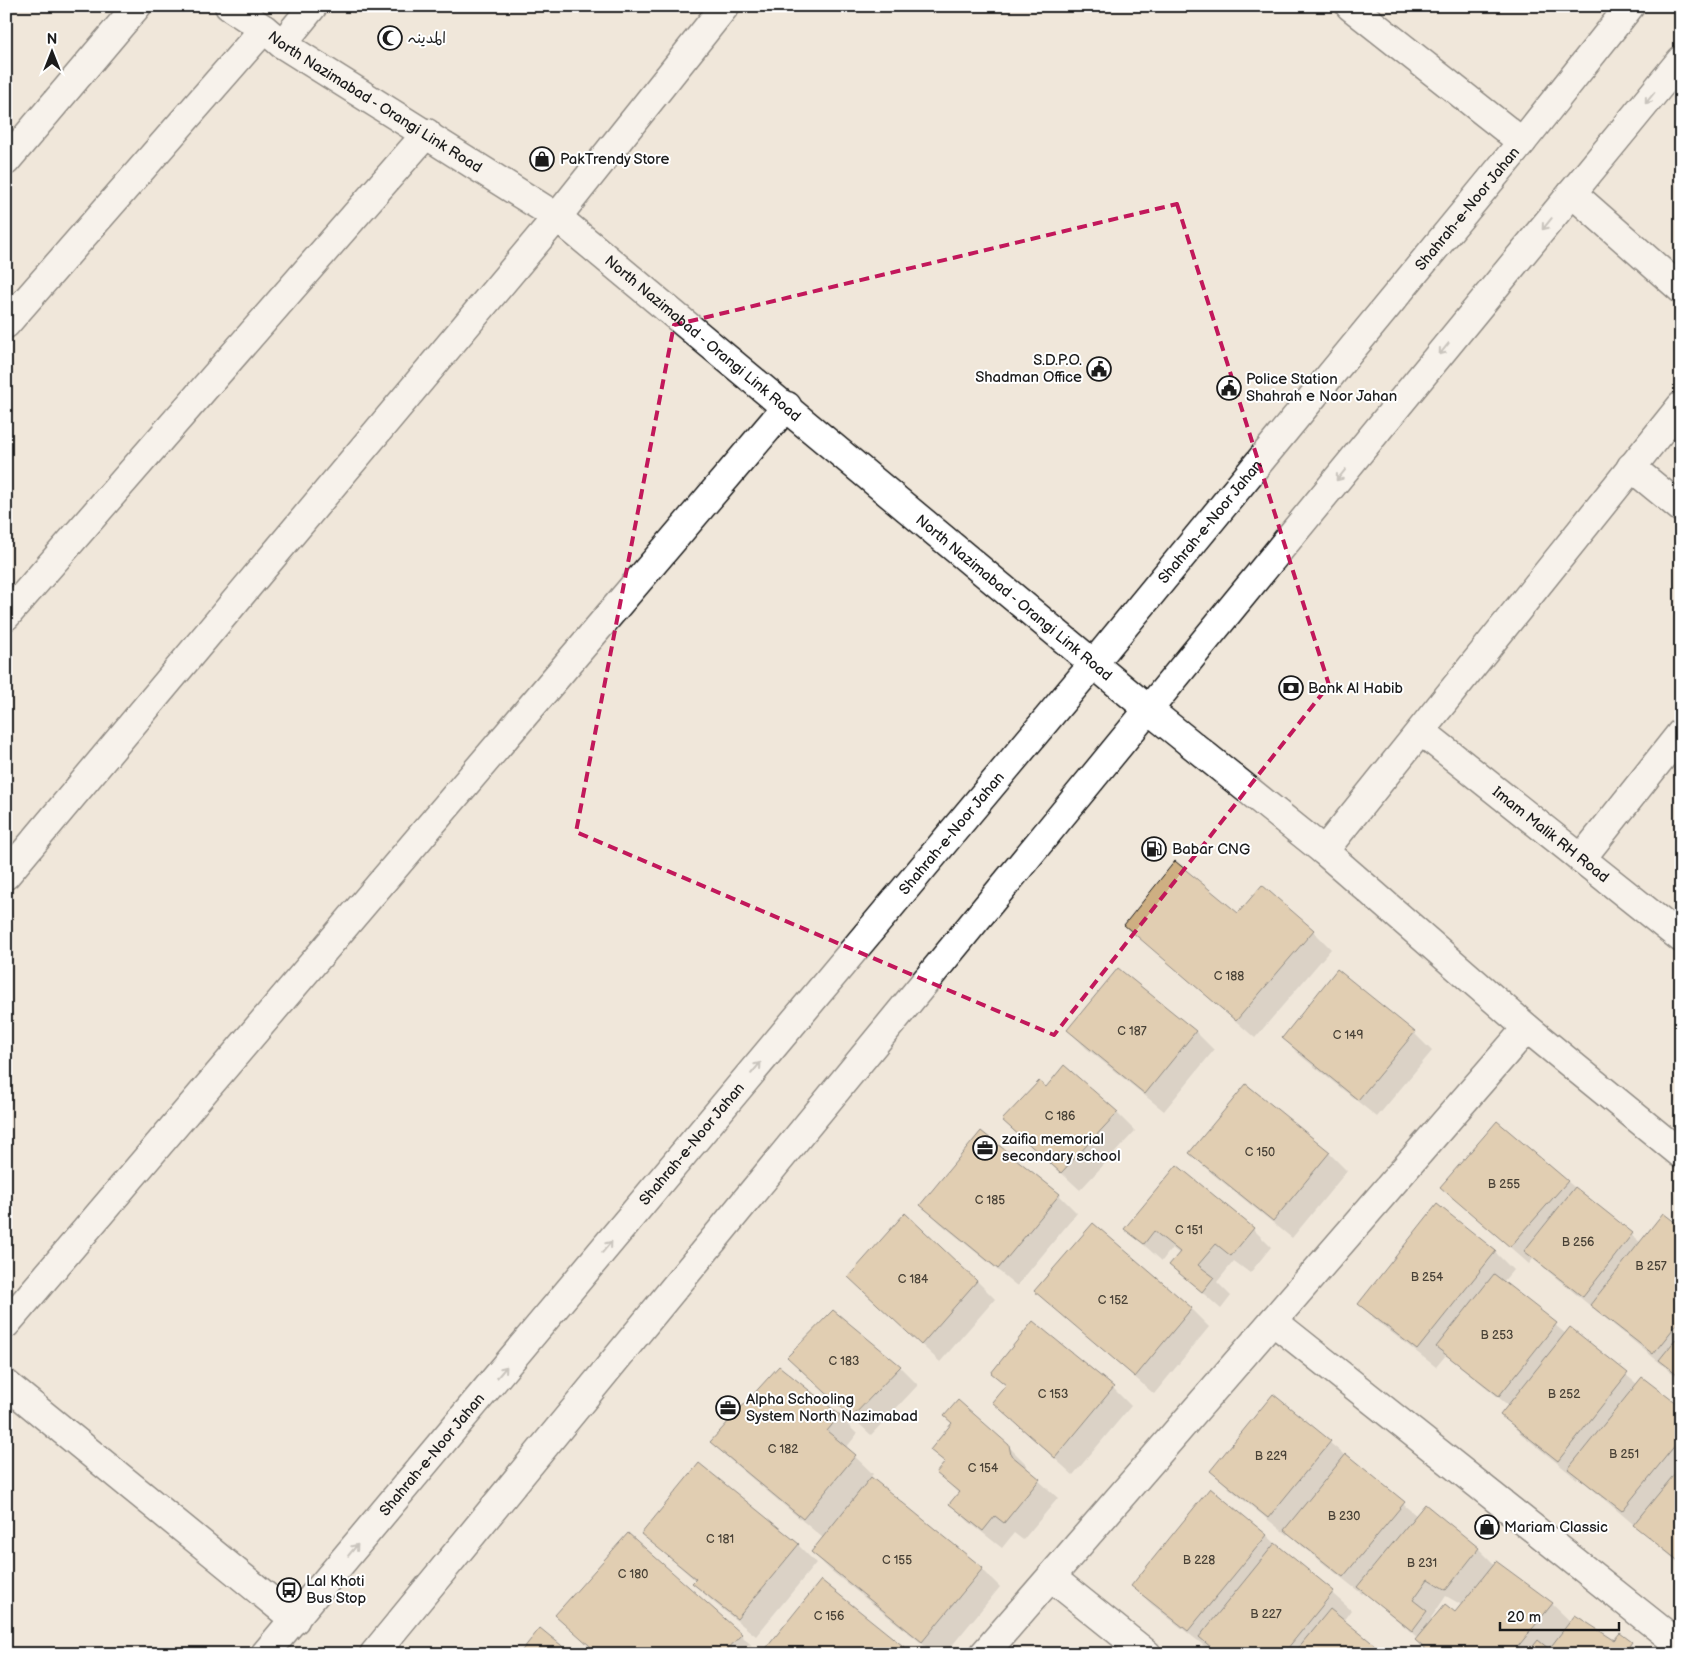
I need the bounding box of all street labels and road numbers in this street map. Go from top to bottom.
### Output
street label: North Nazimabad - Orangi Link Road [264,27,486,177]
street label: Shahrah-e-Noor Jahan [1411,143,1524,274]
street label: North Nazimabad - Orangi Link Road [601,251,805,426]
street label: Shahrah-e-Noor Jahan [1154,456,1266,587]
street label: North Nazimabad - Orangi Link Road [912,510,1116,685]
street label: Shahrah-e-Noor Jahan [895,768,1008,899]
street label: Imam Malik RH Road [1489,782,1613,887]
street label: Shahrah-e-Noor Jahan [635,1079,748,1209]
street label: Shahrah-e-Noor Jahan [375,1389,489,1520]

